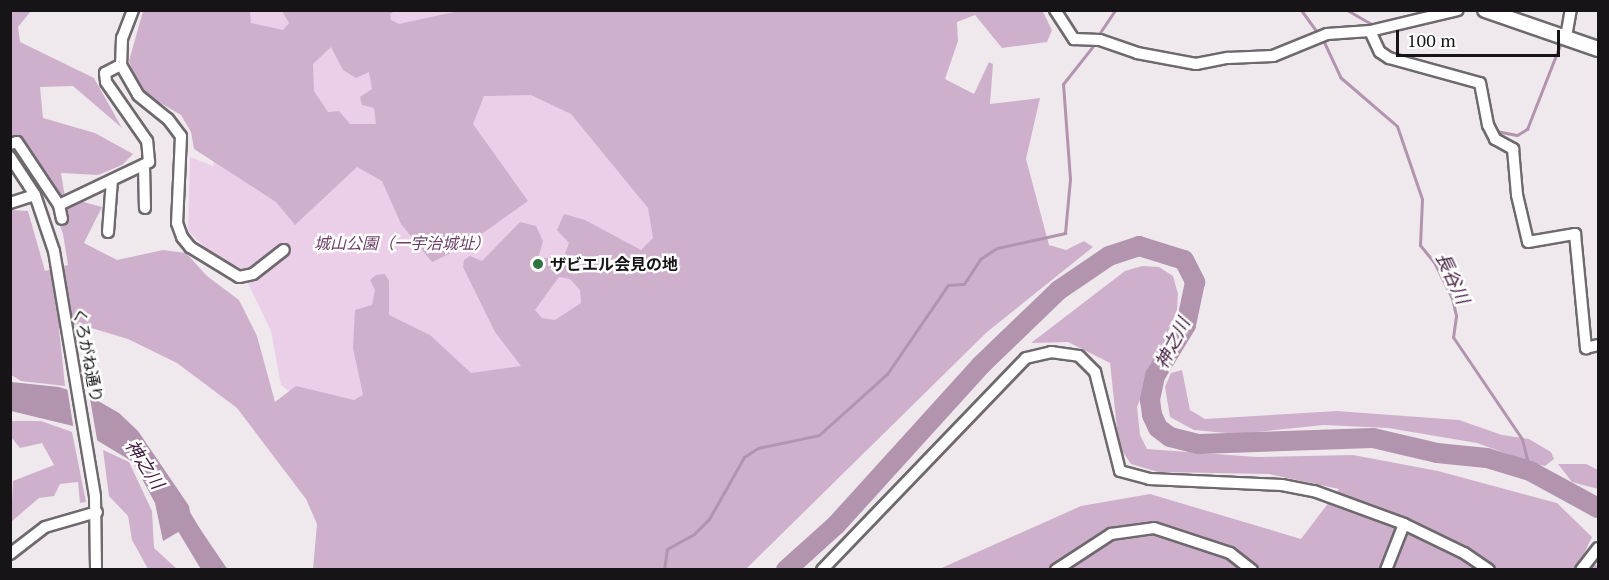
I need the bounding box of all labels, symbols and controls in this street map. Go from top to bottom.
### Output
scale bar [1399,18,1562,56]
text: 100 m [1407,28,1456,52]
park label: 城山公園（一宇治城址） [314,233,490,253]
water label: 長谷川 [1432,249,1474,307]
place label: ザビエル会見の地 [550,254,678,274]
marker: ザビエル会見の地 [531,257,545,271]
street label: くろがね通り [69,306,107,404]
water label: 神之川 [1150,314,1194,372]
water label: 神之川 [121,435,169,493]

